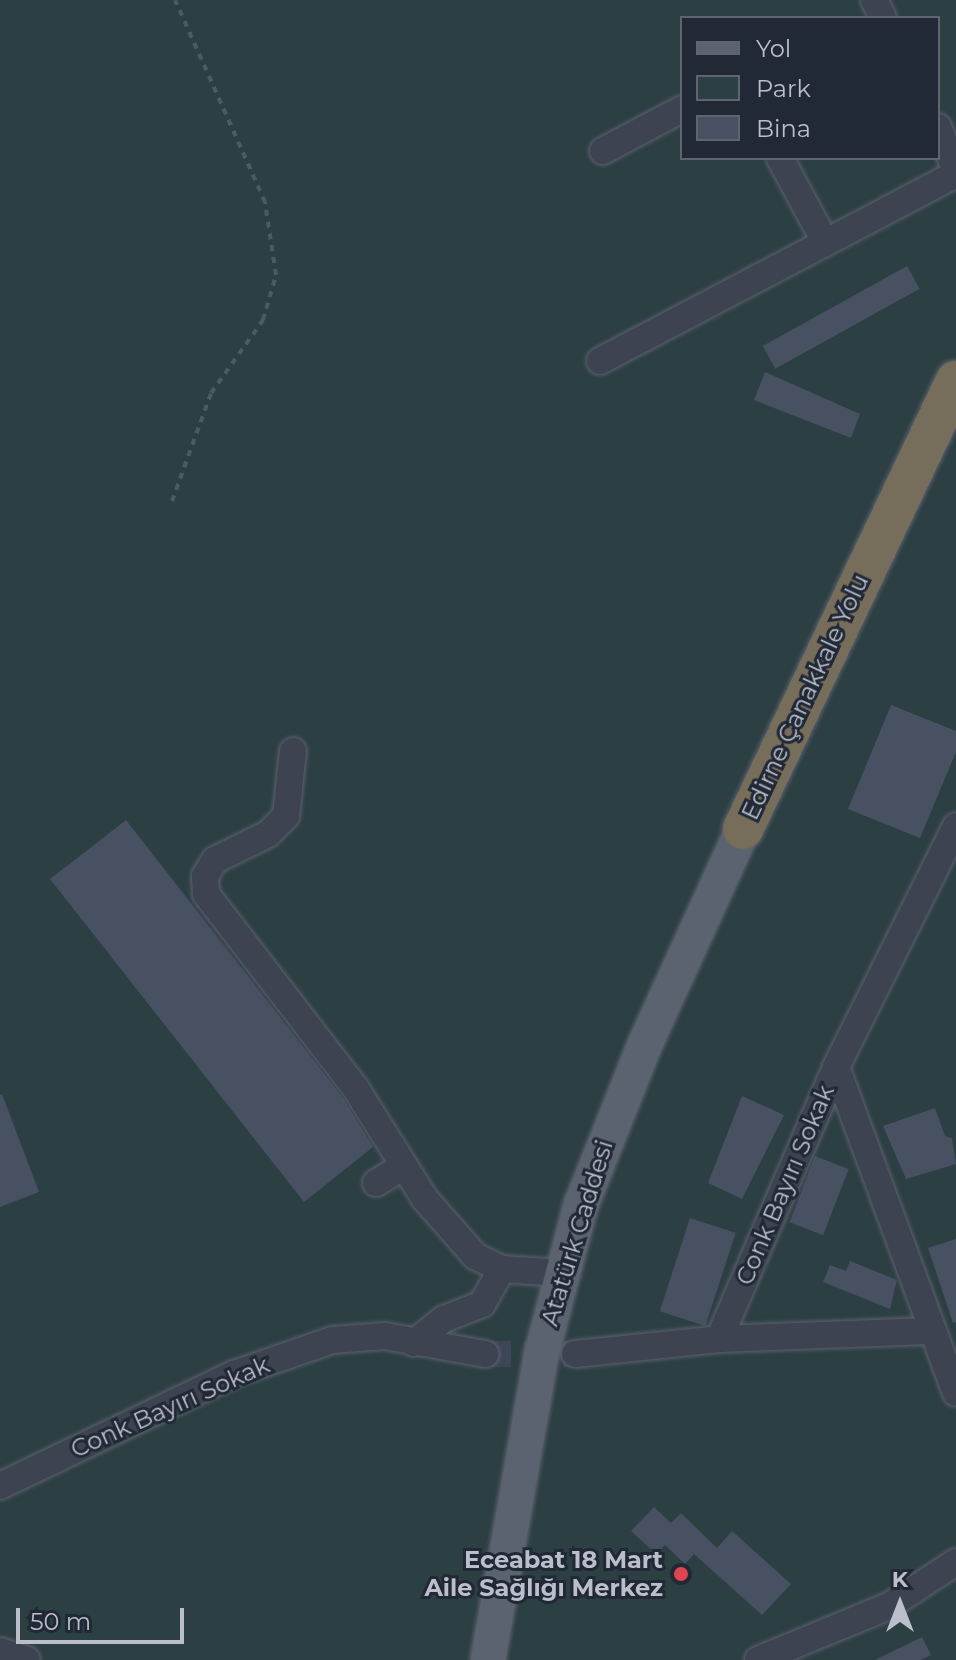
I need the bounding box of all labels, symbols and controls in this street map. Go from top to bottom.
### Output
legend [680,16,940,160]
text: Yol [756,34,791,63]
text: Park [756,74,811,103]
text: Bina [756,114,811,143]
street label: Edirne Çanakkale Yolu [735,570,875,824]
street label: Conk Bayırı Sokak [730,1081,840,1289]
street label: Atatürk Caddesi [535,1137,619,1329]
street label: Conk Bayırı Sokak [66,1350,274,1464]
place label: Eceabat 18 Mart Aile Sağlığı Merkez [424,1546,663,1602]
marker: Eceabat 18 Mart Aile Sağlığı Merkez [670,1563,692,1585]
north arrow [860,1564,940,1644]
text: K [892,1566,908,1593]
scale bar [20,1592,188,1642]
text: 50 m [30,1607,91,1636]

